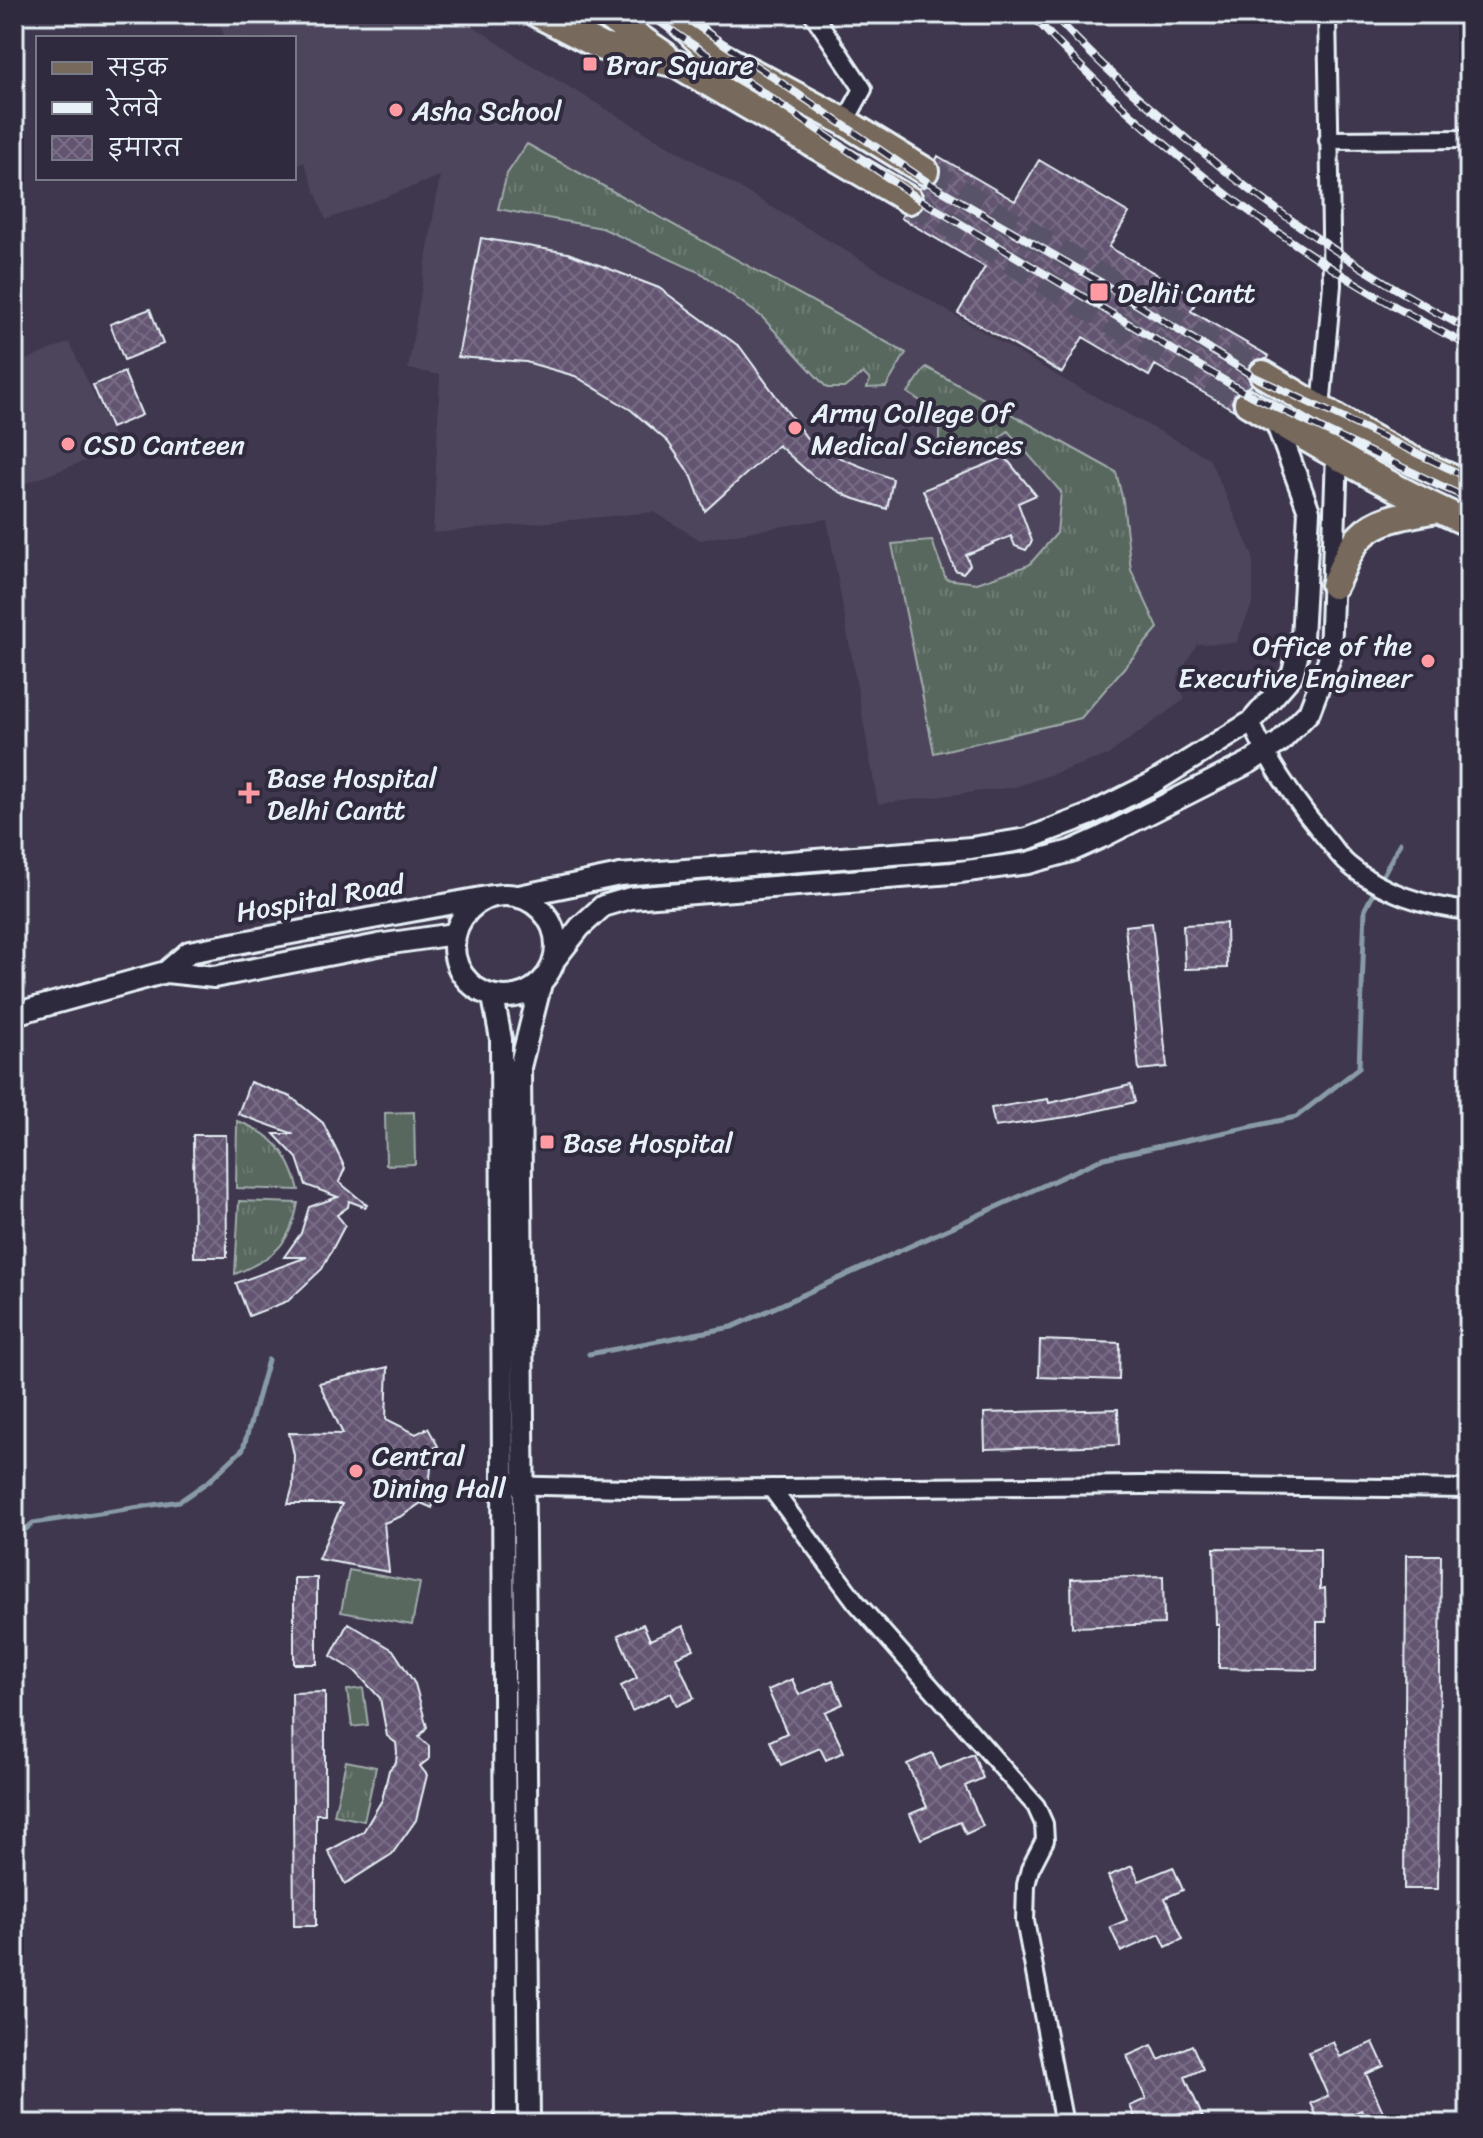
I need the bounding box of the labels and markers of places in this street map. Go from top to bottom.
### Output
place label: Brar Square [606,40,754,89]
marker: Brar Square [581,55,599,73]
place label: Asha School [411,86,563,135]
marker: Asha School [387,101,405,119]
place label: Delhi Cantt [1117,268,1256,317]
marker: Delhi Cantt [1088,281,1110,303]
place label: Army College Of Medical Sciences [810,388,1023,469]
marker: Army College Of Medical Sciences [786,419,804,437]
place label: CSD Canteen [84,420,245,469]
marker: CSD Canteen [59,435,77,453]
place label: Office of the Executive Engineer [1178,621,1414,702]
marker: Office of the Executive Engineer [1419,652,1437,670]
place label: Base Hospital Delhi Cantt [267,753,438,834]
marker: Base Hospital Delhi Cantt [238,782,260,804]
place label: Base Hospital [563,1118,734,1167]
marker: Base Hospital [538,1133,556,1151]
place label: Central Dining Hall [372,1431,507,1512]
marker: Central Dining Hall [347,1462,365,1480]

